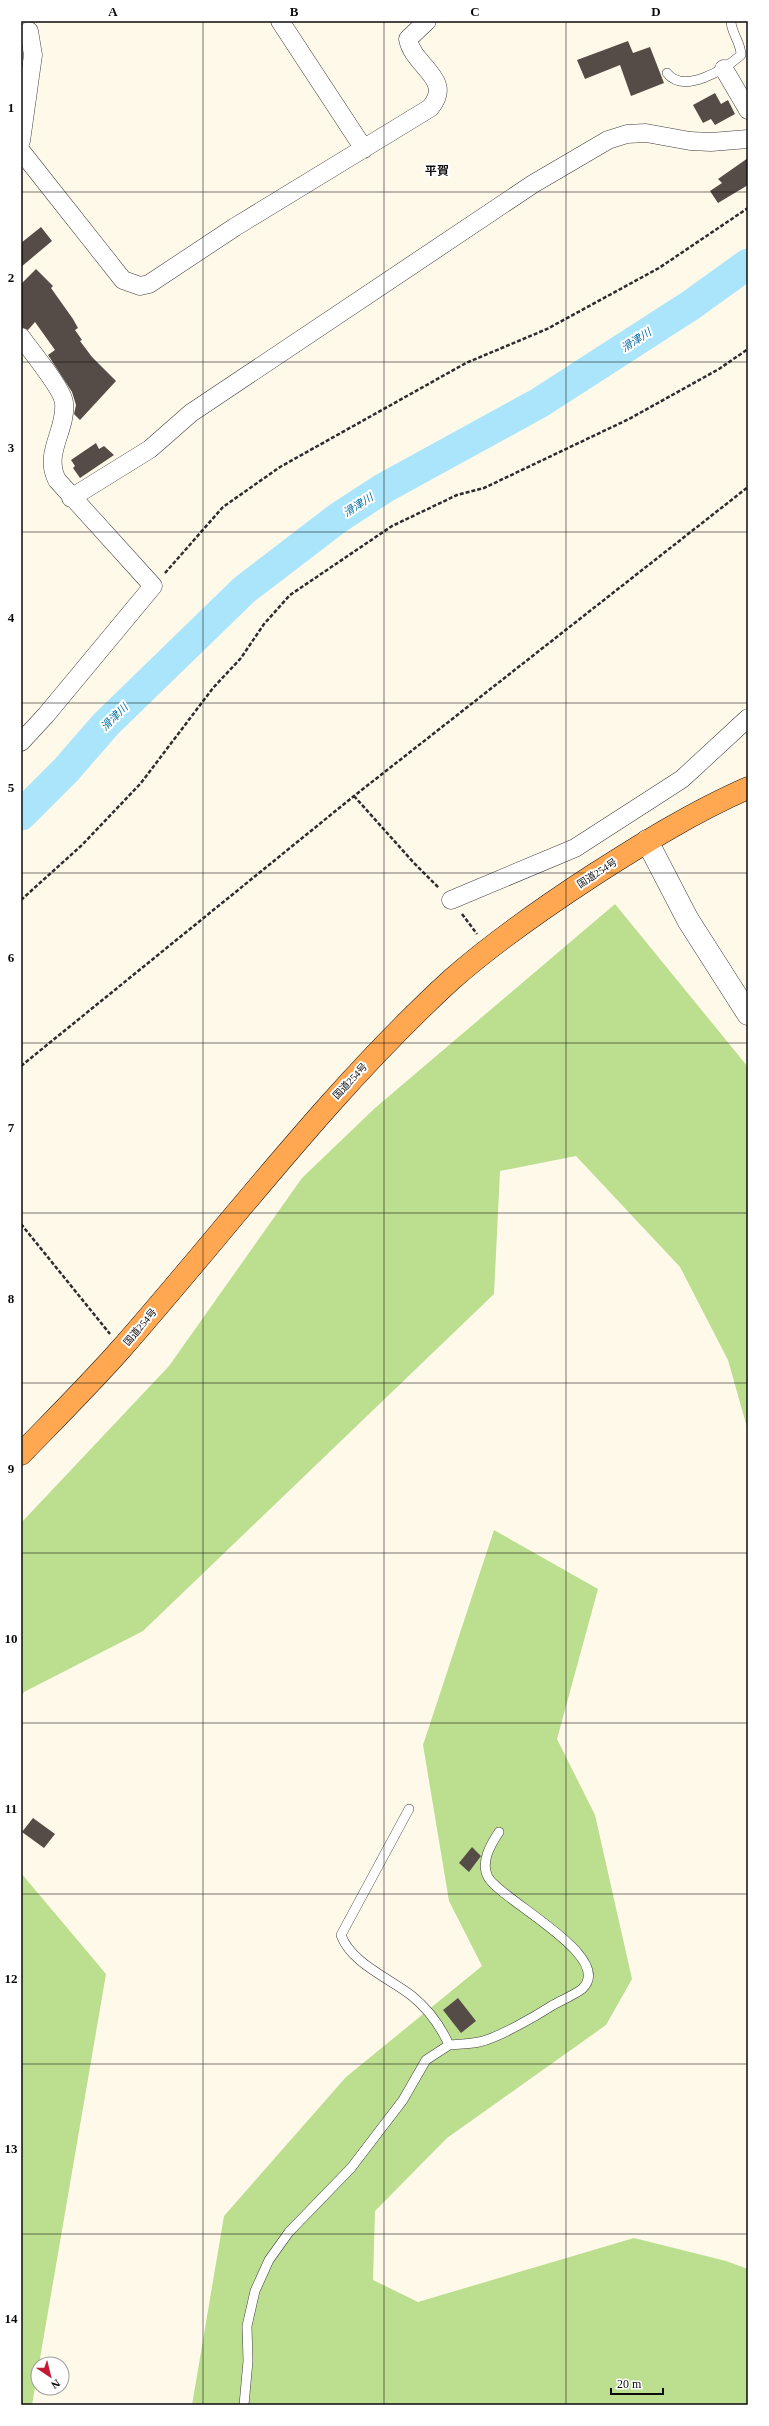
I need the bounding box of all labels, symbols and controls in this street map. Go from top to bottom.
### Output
text: A [108,4,118,19]
text: B [290,4,299,19]
text: C [470,4,480,19]
text: D [651,4,661,19]
text: 1 [8,100,14,115]
district label: 平賀 [425,164,449,178]
text: 2 [8,270,14,285]
water label: 滑津川 [619,325,654,354]
text: 3 [8,440,15,455]
water label: 滑津川 [341,490,376,519]
text: 4 [8,610,15,625]
water label: 滑津川 [98,700,131,733]
text: 5 [8,780,15,795]
street label: 国道254号 [575,856,619,890]
text: 6 [8,950,15,965]
street label: 国道254号 [331,1061,369,1101]
text: 7 [8,1120,15,1135]
text: 8 [8,1291,15,1306]
street label: 国道254号 [121,1306,159,1348]
text: 9 [8,1461,15,1476]
text: 10 [5,1631,18,1646]
text: 11 [5,1801,17,1816]
text: 12 [5,1971,18,1986]
text: 13 [5,2141,18,2156]
text: 14 [5,2311,18,2326]
north arrow [30,2356,70,2396]
scale bar [611,2370,663,2396]
text: N [49,2377,62,2391]
text: 20 m [617,2377,642,2391]

